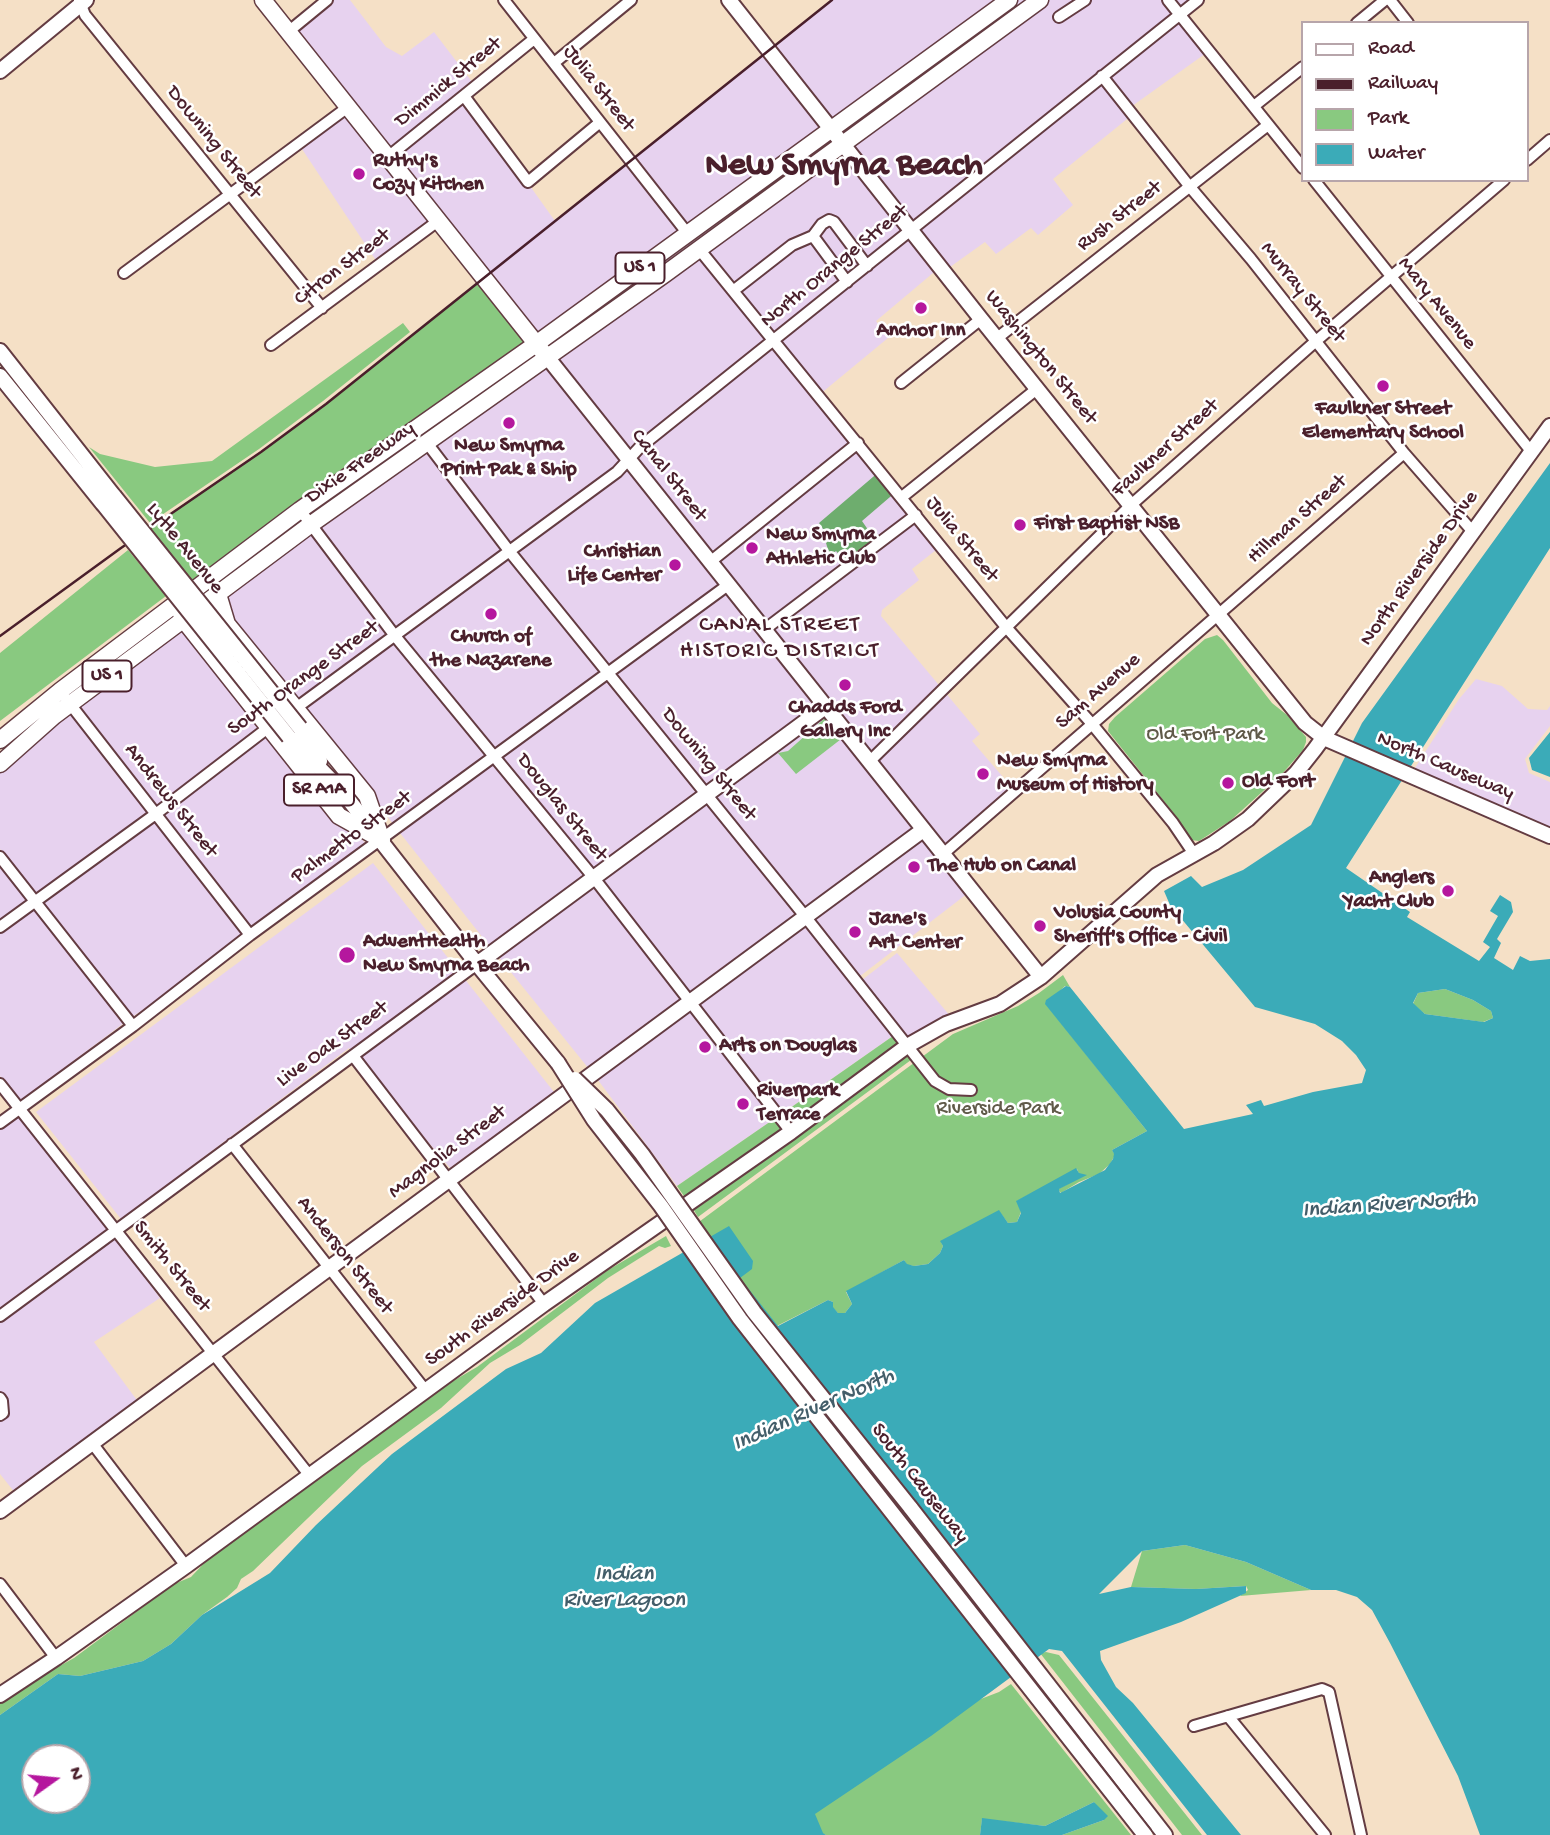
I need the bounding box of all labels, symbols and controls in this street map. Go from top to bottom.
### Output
legend [1302,21,1529,182]
street label: Dimmick Street [391,32,507,134]
text: Road [1368,37,1414,62]
street label: Julia Street [556,41,640,137]
text: Railway [1368,72,1438,97]
street label: Downing Street [160,81,266,205]
text: Park [1368,107,1408,132]
text: Water [1368,142,1424,167]
district label: New Smyrna Beach [705,147,983,189]
place label: Ruthy's Cozy Kitchen [373,149,484,199]
marker: Ruthy's Cozy Kitchen [351,166,367,182]
street label: Rush Street [1073,176,1167,258]
street label: North Orange Street [756,200,914,334]
street label: Citron Street [290,224,396,312]
street label: Murray Street [1254,238,1350,348]
road number: US 1 [616,252,664,284]
street label: Mary Avenue [1391,253,1481,355]
street label: Washington Street [978,286,1102,430]
marker: Anchor Inn [913,300,929,316]
place label: Anchor Inn [876,319,966,345]
marker: Faulkner Street Elementary School [1375,378,1391,394]
street label: Faulkner Street [1107,394,1225,504]
place label: Faulkner Street Elementary School [1302,397,1464,447]
marker: New Smyrna Print Pak & Ship [501,415,517,431]
street label: Dixie Freeway [301,417,421,511]
street label: Canal Street [624,425,712,527]
place label: New Smyrna Print Pak & Ship [441,434,577,484]
street label: Hillman Street [1243,470,1353,570]
street label: North Riverside Drive [1355,486,1485,652]
street label: Julia Street [919,492,1003,588]
street label: Lytle Avenue [140,498,228,600]
place label: First Baptist NSB [1034,512,1179,538]
marker: First Baptist NSB [1012,517,1028,533]
place label: New Smyrna Athletic Club [766,523,876,573]
place label: Christian Life Center [567,540,661,590]
marker: New Smyrna Athletic Club [744,540,760,556]
marker: Christian Life Center [667,557,683,573]
marker: Church of the Nazarene [483,606,499,622]
district label: CANAL STREET HISTORIC DISTRICT [682,612,878,666]
street label: South Orange Street [223,616,385,742]
place label: Church of the Nazarene [430,625,552,675]
street label: Sam Avenue [1051,648,1147,736]
road number: US 1 [82,660,132,692]
marker: Chadds Ford Gallery Inc [837,677,853,693]
place label: Chadds Ford Gallery Inc [788,696,902,746]
street label: Downing Street [655,703,761,827]
park label: Old Fort Park [1146,723,1264,749]
street label: North Causeway [1373,727,1517,807]
street label: Andrews Street [118,739,222,863]
street label: Douglas Street [510,749,612,867]
place label: New Smyrna Museum of History [997,749,1154,799]
marker: New Smyrna Museum of History [975,766,991,782]
place label: Old Fort [1242,770,1314,796]
road number: SR A1A [284,775,354,806]
marker: Old Fort [1220,775,1236,791]
street label: Palmetto Street [287,786,417,890]
place label: The Hub on Canal [928,854,1076,880]
marker: The Hub on Canal [906,859,922,875]
place label: Anglers Yacht Club [1344,866,1434,916]
marker: Anglers Yacht Club [1440,883,1456,899]
place label: Volusia County Sheriff's Office - Civil [1054,901,1228,951]
place label: Jane's Art Center [869,907,961,957]
marker: Volusia County Sheriff's Office - Civil [1032,918,1048,934]
marker: Jane's Art Center [847,924,863,940]
place label: AdventHealth New Smyrna Beach [363,930,529,980]
marker: AdventHealth New Smyrna Beach [337,945,357,965]
street label: Live Oak Street [272,996,394,1094]
place label: Arts on Douglas [719,1034,856,1060]
marker: Arts on Douglas [697,1039,713,1055]
place label: Riverpark Terrace [757,1079,839,1129]
marker: Riverpark Terrace [735,1096,751,1112]
park label: Riverside Park [936,1097,1060,1123]
street label: Magnolia Street [384,1101,512,1205]
water label: Indian River North [1301,1186,1477,1226]
street label: Anderson Street [290,1192,398,1320]
street label: Smith Street [127,1216,215,1318]
street label: South Riverside Drive [421,1245,585,1373]
water label: Indian River North [729,1363,899,1459]
street label: South Causeway [864,1419,974,1549]
water label: Indian River Lagoon [563,1561,685,1615]
north arrow [21,1744,91,1814]
text: N [62,1765,88,1783]

